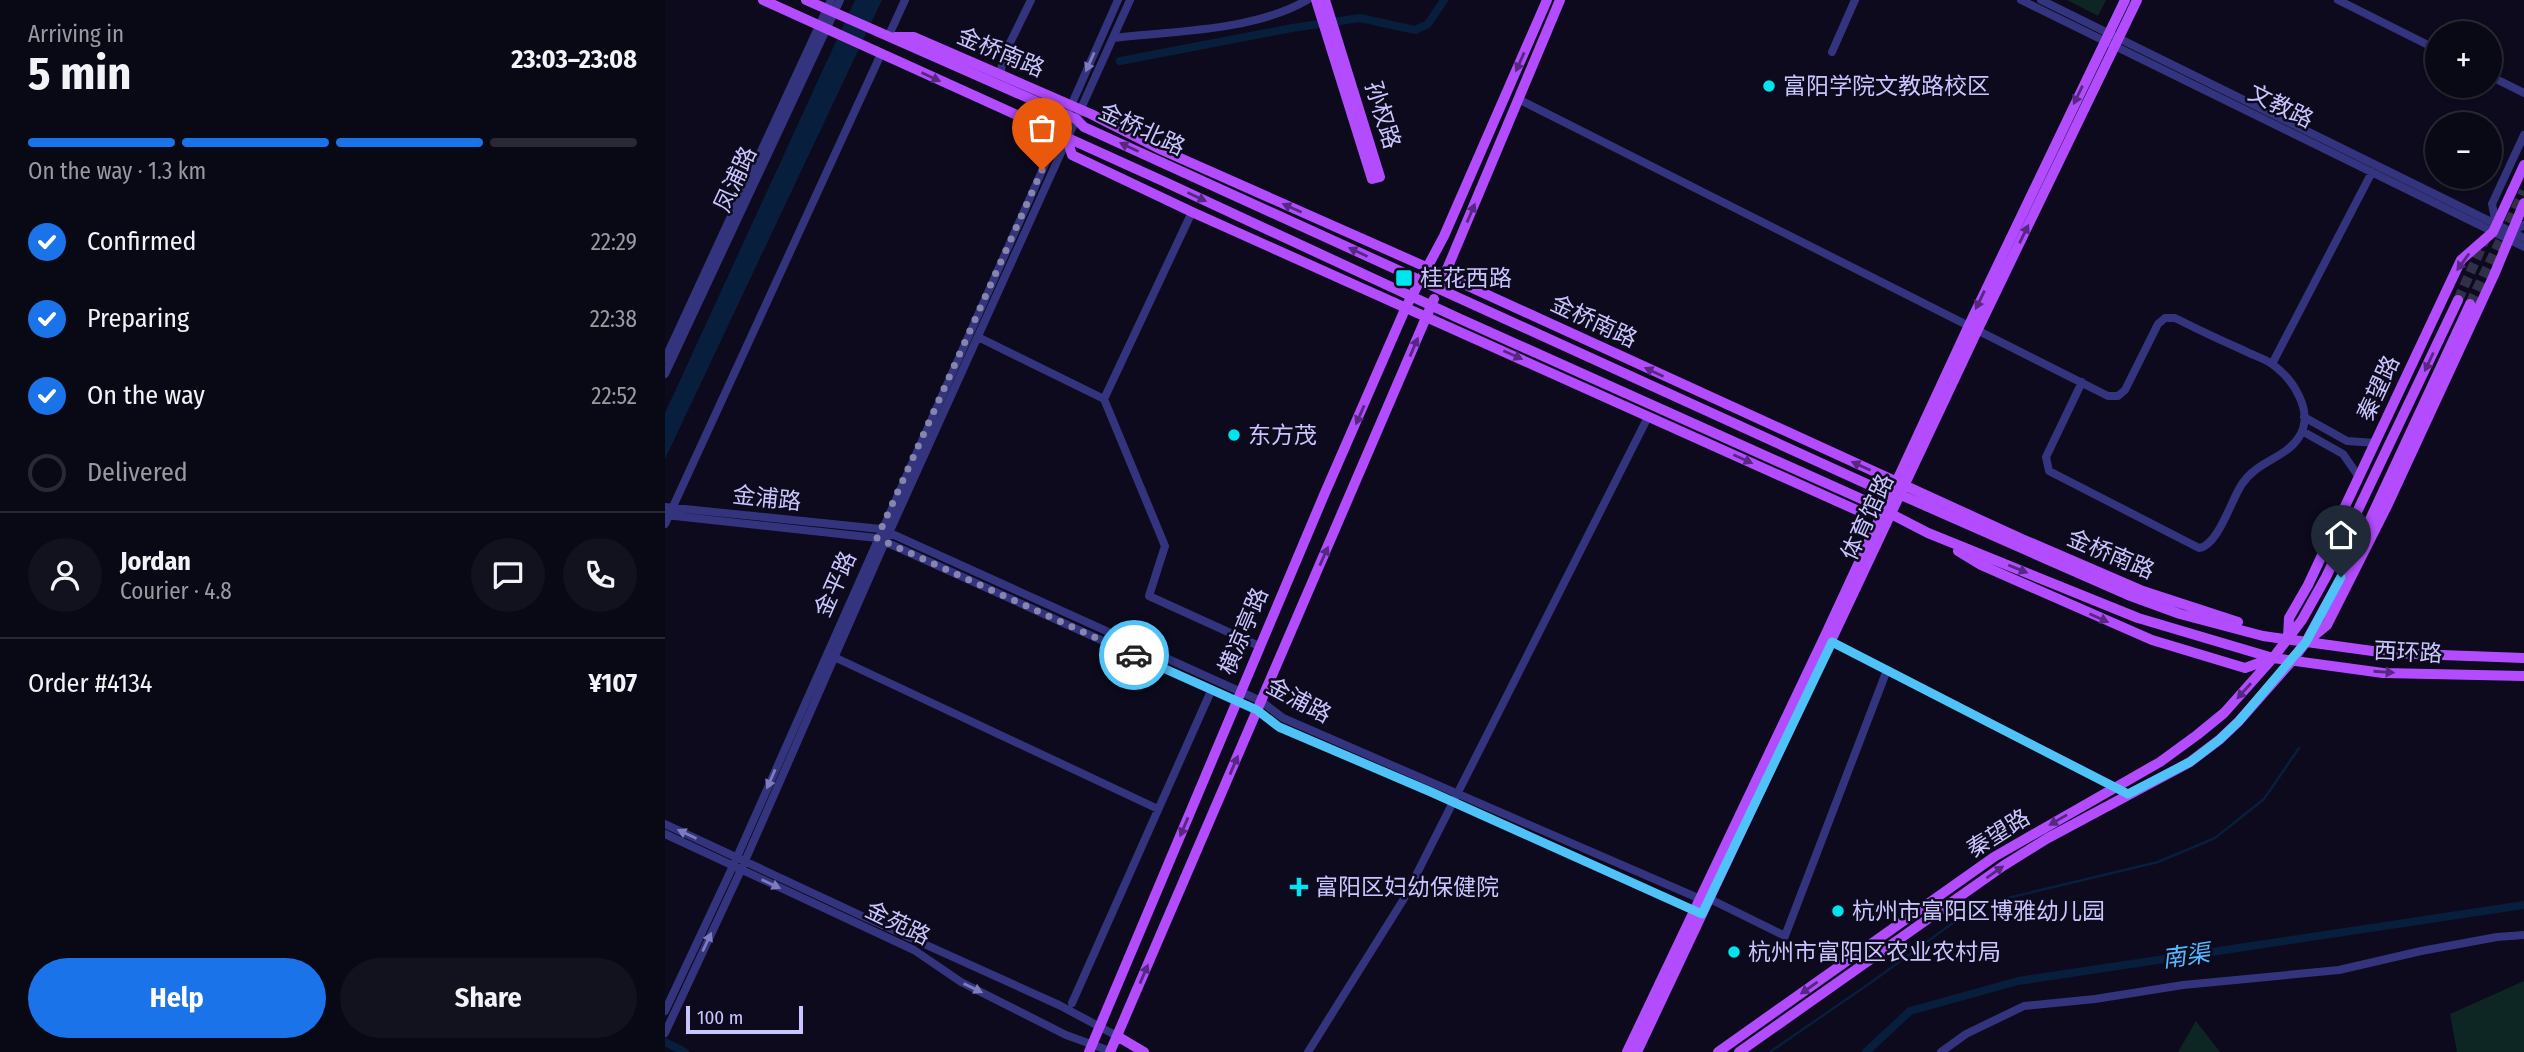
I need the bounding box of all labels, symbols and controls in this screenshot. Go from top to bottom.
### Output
text: Arriving in [28,20,124,48]
street label: 金桥南路 [953,21,1049,83]
map controls [2425,21,2502,189]
button: + [2425,21,2502,98]
text: 23:03–23:08 [511,44,637,75]
text: 5 min [28,46,131,101]
one-way arrow [1084,52,1096,72]
one-way arrow [1514,52,1525,73]
one-way arrow [921,71,941,83]
place label: 富阳学院文教路校区 [1783,72,1990,100]
street label: 孙权路 [1360,78,1406,152]
marker: 富阳学院文教路校区 [1761,78,1777,94]
street label: 文教路 [2244,78,2318,134]
one-way arrow [2073,85,2084,105]
street label: 金桥北路 [1094,97,1190,161]
pin [1012,98,1072,170]
icon: bag [1023,109,1061,147]
button: − [2425,112,2502,189]
one-way arrow [1119,141,1139,153]
street label: 凤浦路 [708,142,762,216]
text: On the way · 1.3 km [28,157,206,185]
one-way arrow [1187,191,1207,203]
one-way arrow [1282,202,1302,214]
one-way arrow [1466,202,1477,223]
icon: check [28,223,66,261]
one-way arrow [2019,224,2030,244]
text: Confirmed [87,226,197,257]
text: 22:29 [591,228,637,256]
one-way arrow [1348,246,1368,258]
one-way arrow [2456,253,2470,272]
place label: 桂花西路 [1420,264,1512,292]
marker: 桂花西路 [1394,268,1414,288]
street label: 金桥南路 [1546,289,1642,353]
one-way arrow [1975,290,1986,310]
icon: check [28,300,66,338]
text: Preparing [87,303,189,334]
text: 22:38 [590,305,637,333]
one-way arrow [1408,337,1420,357]
one-way arrow [1503,350,1524,361]
street label: 秦望路 [2351,351,2405,425]
one-way arrow [2423,352,2434,372]
one-way arrow [1644,366,1664,378]
icon: check [28,377,66,415]
text: On the way [87,380,205,411]
text: 22:52 [591,382,637,410]
one-way arrow [1354,405,1366,425]
place label: 东方茂 [1248,421,1317,449]
marker: 东方茂 [1226,427,1242,443]
one-way arrow [1733,453,1753,465]
text: Delivered [87,457,188,488]
one-way arrow [1851,460,1871,472]
street label: 体育馆路 [1835,469,1899,565]
street label: 金浦路 [731,480,803,516]
pin [2311,505,2371,577]
icon: home [2322,516,2360,554]
street label: 金桥南路 [2063,523,2159,585]
button: person [28,538,102,612]
button: chat [471,538,545,612]
button: phone [563,538,637,612]
text: Jordan [120,546,191,577]
one-way arrow [1318,546,1330,566]
street label: 金平路 [808,547,862,621]
one-way arrow [2007,563,2028,574]
text: Courier · 4.8 [120,577,232,605]
street label: 横凉亭路 [1212,583,1274,679]
one-way arrow [2089,612,2109,624]
courier [1099,620,1169,690]
icon: car [1115,636,1153,674]
street label: 西环路 [2373,636,2443,668]
one-way arrow [2373,667,2395,678]
text: Order #4134 [28,668,152,699]
text: ¥107 [589,668,637,699]
street label: 金浦路 [1262,671,1336,729]
one-way arrow [2236,682,2252,700]
one-way arrow [1229,754,1240,775]
one-way arrow [765,769,776,790]
street label: 秦望路 [1961,803,2035,863]
one-way arrow [2049,814,2068,826]
one-way arrow [1178,816,1189,837]
one-way arrow [677,828,697,840]
one-way arrow [1986,865,2004,879]
place label: 富阳区妇幼保健院 [1315,873,1499,901]
marker: 富阳区妇幼保健院 [1289,877,1309,897]
one-way arrow [761,878,781,890]
street label: 金苑路 [861,895,935,951]
place label: 杭州市富阳区博雅幼儿园 [1852,897,2105,925]
marker: 杭州市富阳区博雅幼儿园 [1830,903,1846,919]
one-way arrow [702,932,713,952]
place label: 杭州市富阳区农业农村局 [1748,938,2001,966]
water label: 南渠 [2160,938,2215,973]
marker: 杭州市富阳区农业农村局 [1726,944,1742,960]
button: Help [28,958,326,1038]
button: Share [340,958,637,1038]
one-way arrow [1139,963,1150,984]
one-way arrow [1800,981,1818,995]
one-way arrow [963,982,983,994]
scale bar [686,1003,803,1035]
text: 100 m [697,1006,743,1029]

